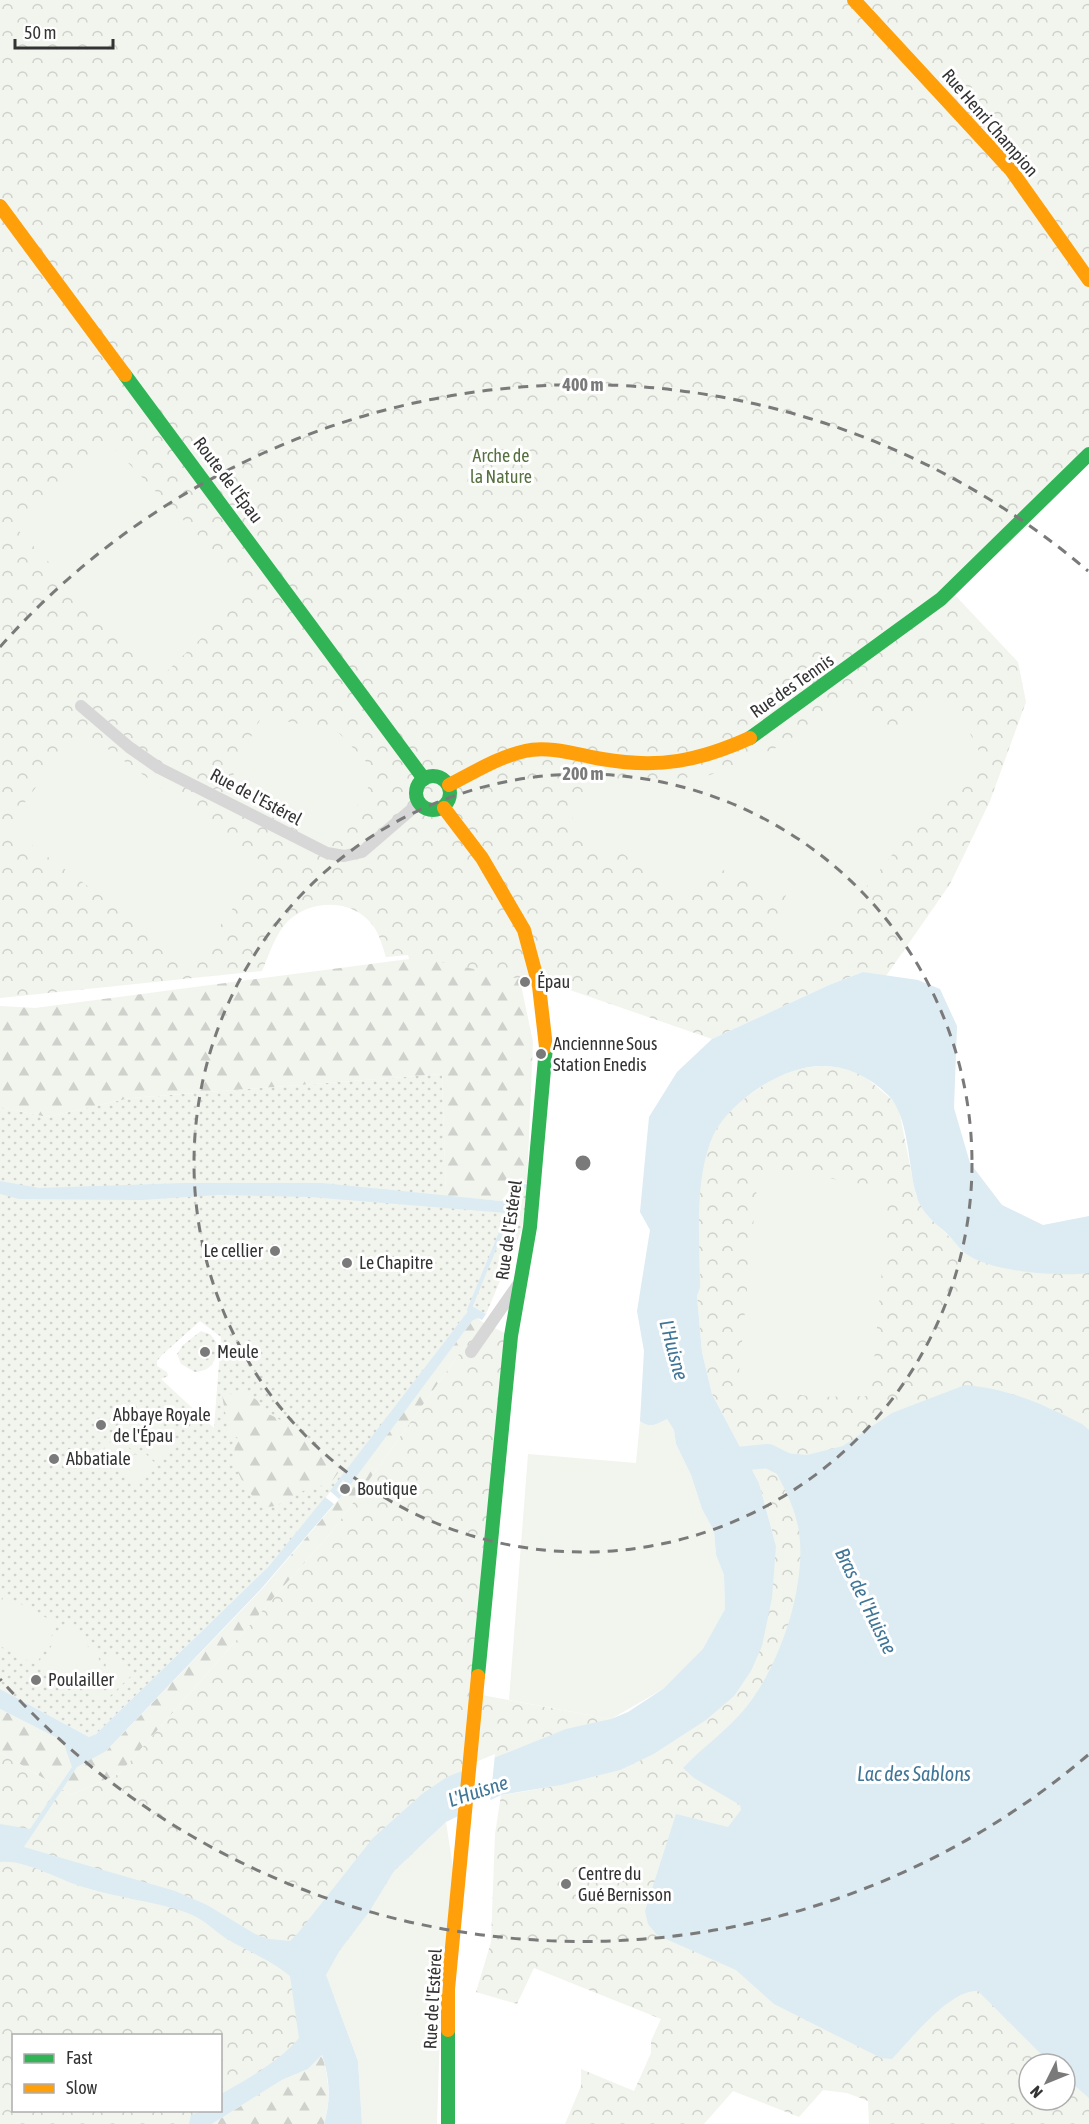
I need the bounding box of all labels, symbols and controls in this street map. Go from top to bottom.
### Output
scale bar [15,12,112,50]
text: 50 m [24,22,56,43]
street label: Rue Henri Champion [938,65,1043,181]
text: 400 m [562,374,603,395]
street label: Route de l'Épau [189,433,267,527]
park label: Arche de la Nature [470,445,532,487]
street label: Rue des Tennis [746,649,837,722]
text: 200 m [563,763,603,784]
street label: Rue de l'Estérel [207,764,306,830]
place label: Épau [537,971,570,992]
marker: Épau [518,975,532,989]
place label: Anciennne Sous Station Enedis [553,1033,657,1075]
marker: Anciennne Sous Station Enedis [534,1047,548,1061]
centre of rings [573,1153,593,1173]
street label: Rue de l'Estérel [491,1178,526,1281]
place label: Le cellier [203,1240,264,1261]
marker: Le cellier [268,1244,282,1258]
place label: Le Chapitre [359,1252,433,1273]
marker: Le Chapitre [340,1256,354,1270]
water label: L'Huisne [655,1317,694,1383]
place label: Meule [217,1341,259,1362]
marker: Meule [198,1345,212,1359]
place label: Abbaye Royale de l'Épau [113,1404,211,1446]
marker: Abbaye Royale de l'Épau [94,1418,108,1432]
place label: Abbatiale [66,1448,131,1469]
marker: Abbatiale [47,1452,61,1466]
place label: Boutique [357,1478,417,1499]
marker: Boutique [338,1482,352,1496]
water label: Bras de l'Huisne [831,1544,902,1658]
place label: Poulailler [48,1669,115,1690]
marker: Poulailler [29,1673,43,1687]
water label: Lac des Sablons [857,1762,971,1785]
water label: L'Huisne [445,1770,511,1811]
place label: Centre du Gué Bernisson [578,1863,672,1905]
marker: Centre du Gué Bernisson [559,1877,573,1891]
street label: Rue de l'Estérel [419,1948,446,2050]
legend [12,2034,222,2112]
text: Fast [66,2047,93,2068]
north arrow [1017,2052,1077,2112]
text: Slow [66,2077,97,2098]
text: N [1026,2083,1046,2102]

